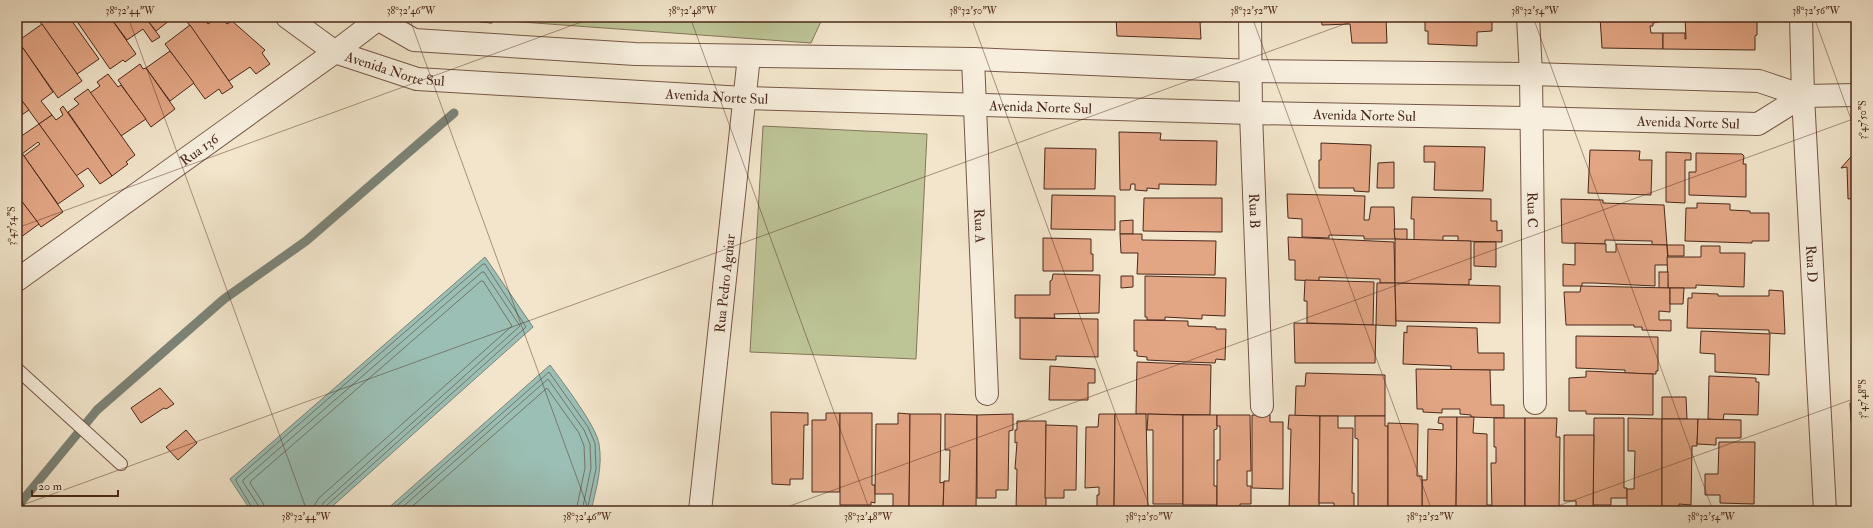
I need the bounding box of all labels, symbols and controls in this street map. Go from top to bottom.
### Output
text: 38°32'44"W [106,5,155,17]
text: 38°32'46"W [387,5,436,17]
text: 38°32'48"W [668,5,717,17]
text: 38°32'50"W [949,5,998,17]
text: 38°32'52"W [1230,5,1279,17]
text: 38°32'54"W [1511,5,1560,17]
text: 38°32'56"W [1792,5,1841,17]
street label: Avenida Norte Sul [342,48,446,90]
street label: Avenida Norte Sul [664,85,769,108]
street label: Avenida Norte Sul [988,97,1093,117]
text: 3°47'50"S [1857,100,1869,140]
street label: Avenida Norte Sul [1312,106,1416,125]
street label: Avenida Norte Sul [1636,113,1740,133]
street label: Rua 136 [177,130,223,169]
street label: Rua C [1523,192,1541,228]
street label: Rua B [1245,193,1263,229]
text: 3°47'54"S [6,206,18,246]
street label: Rua A [970,208,989,244]
street label: Rua Pedro Aguiar [711,232,739,334]
street label: Rua D [1802,245,1821,283]
text: 3°47'48"S [1857,379,1869,419]
scale bar [32,472,118,498]
text: 20 m [38,479,63,494]
text: 38°32'44"W [282,511,331,523]
text: 38°32'46"W [563,511,612,523]
text: 38°32'48"W [844,511,893,523]
text: 38°32'50"W [1125,511,1174,523]
text: 38°32'52"W [1406,511,1455,523]
text: 38°32'54"W [1687,511,1736,523]

